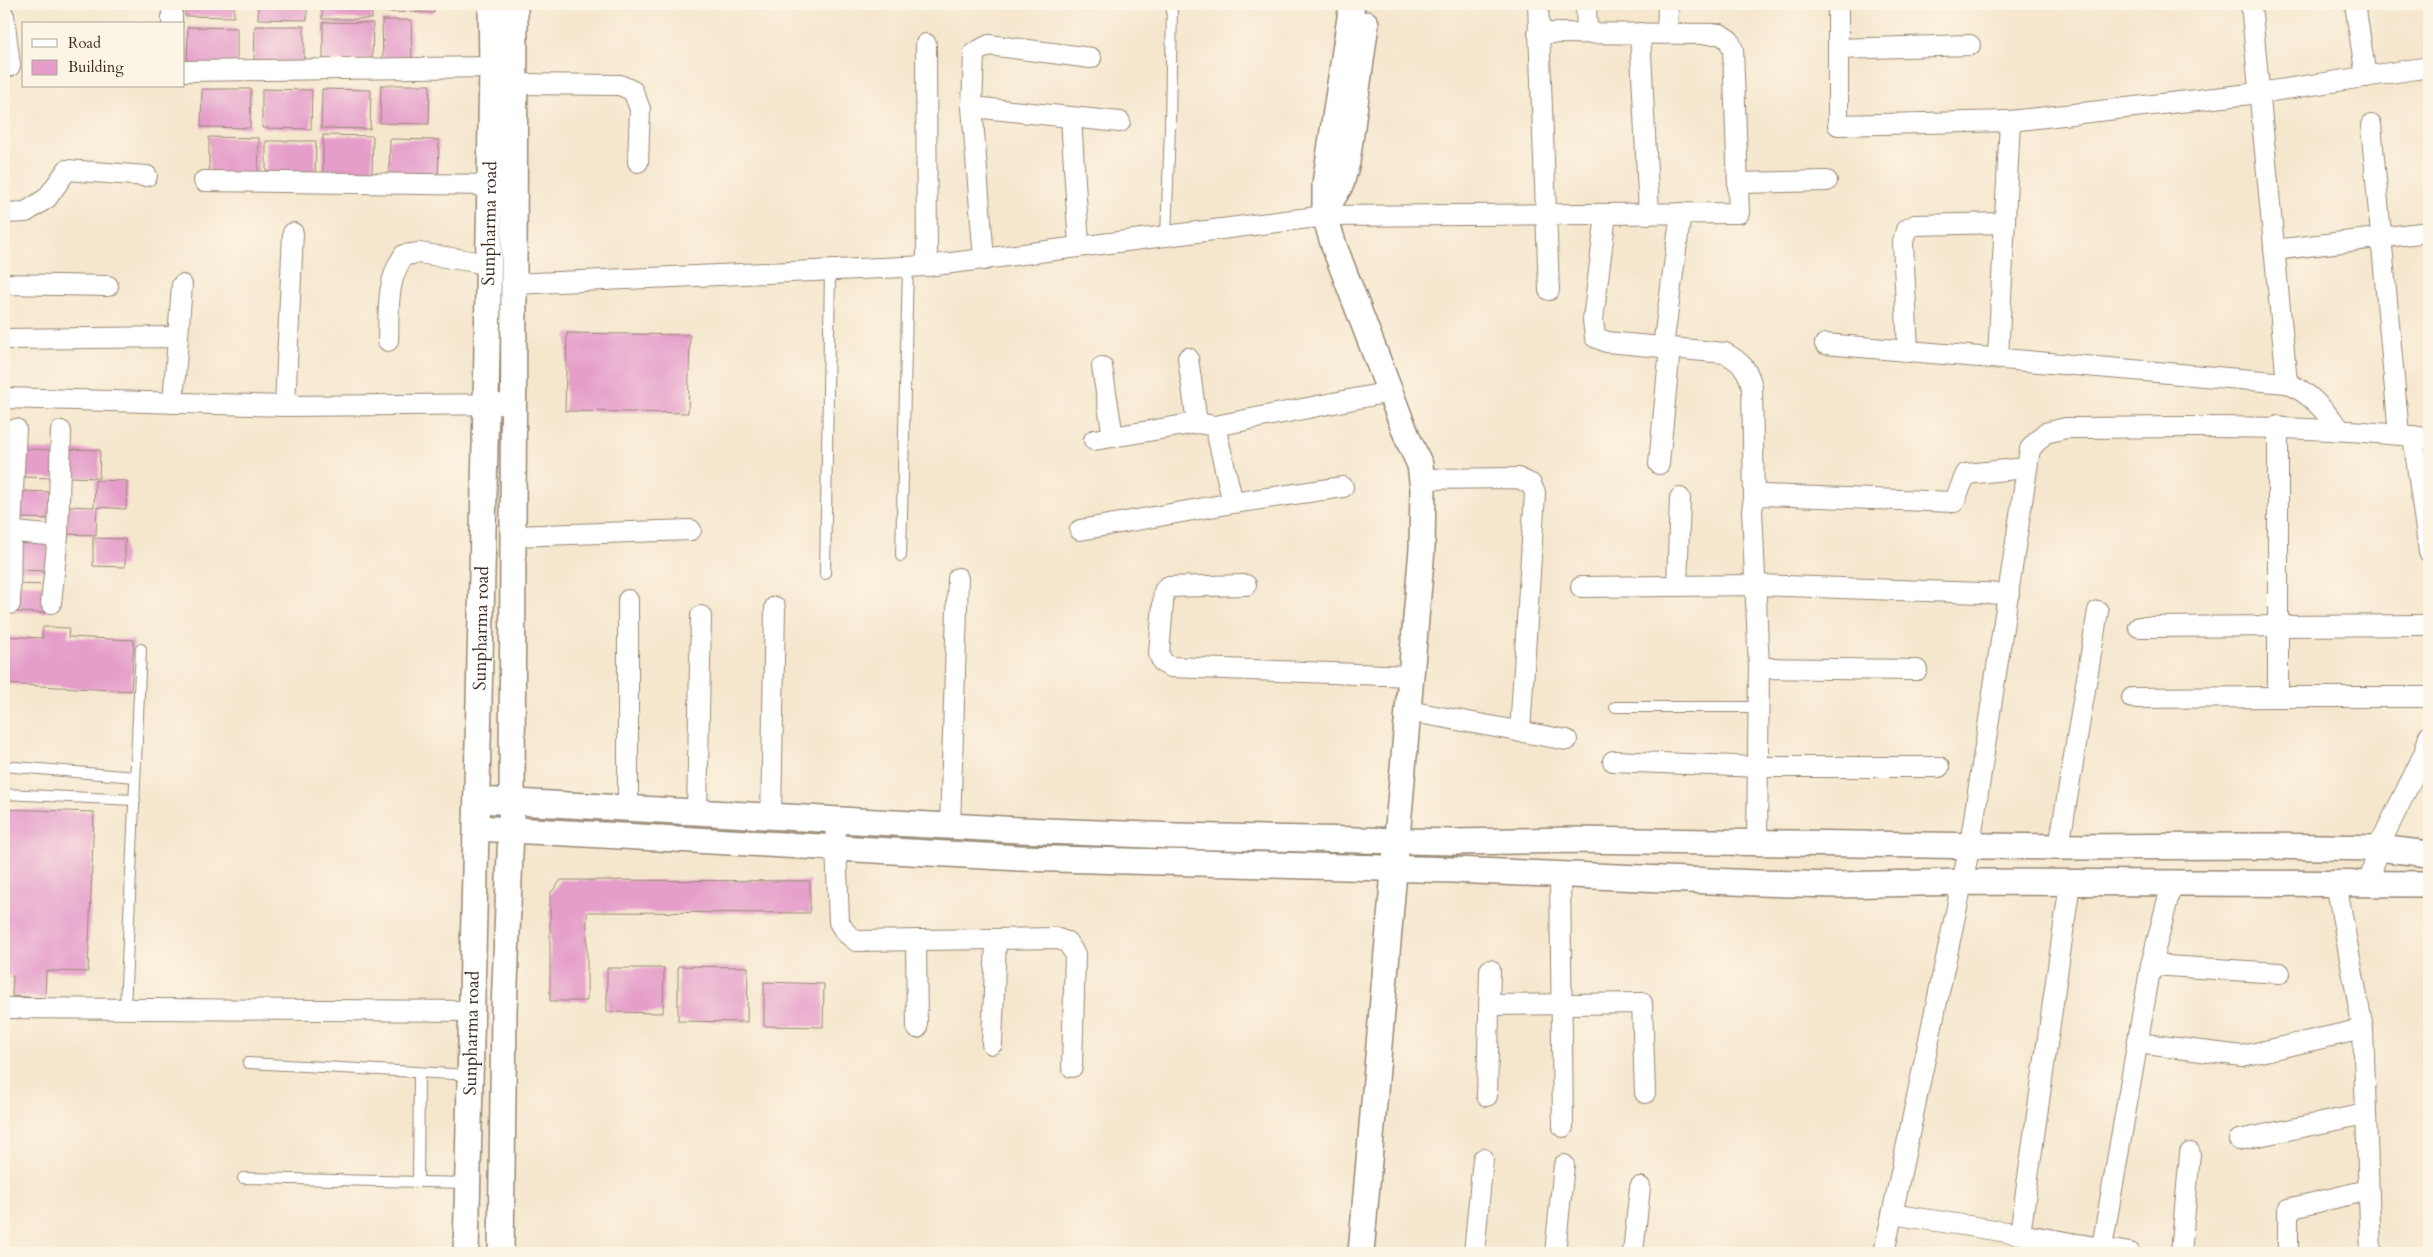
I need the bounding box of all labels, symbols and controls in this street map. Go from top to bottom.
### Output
legend [22,22,185,88]
text: Road [68,33,101,53]
text: Building [68,57,124,77]
street label: Sunpharma road [476,160,503,286]
street label: Sunpharma road [467,565,495,691]
street label: Sunpharma road [457,970,485,1096]

